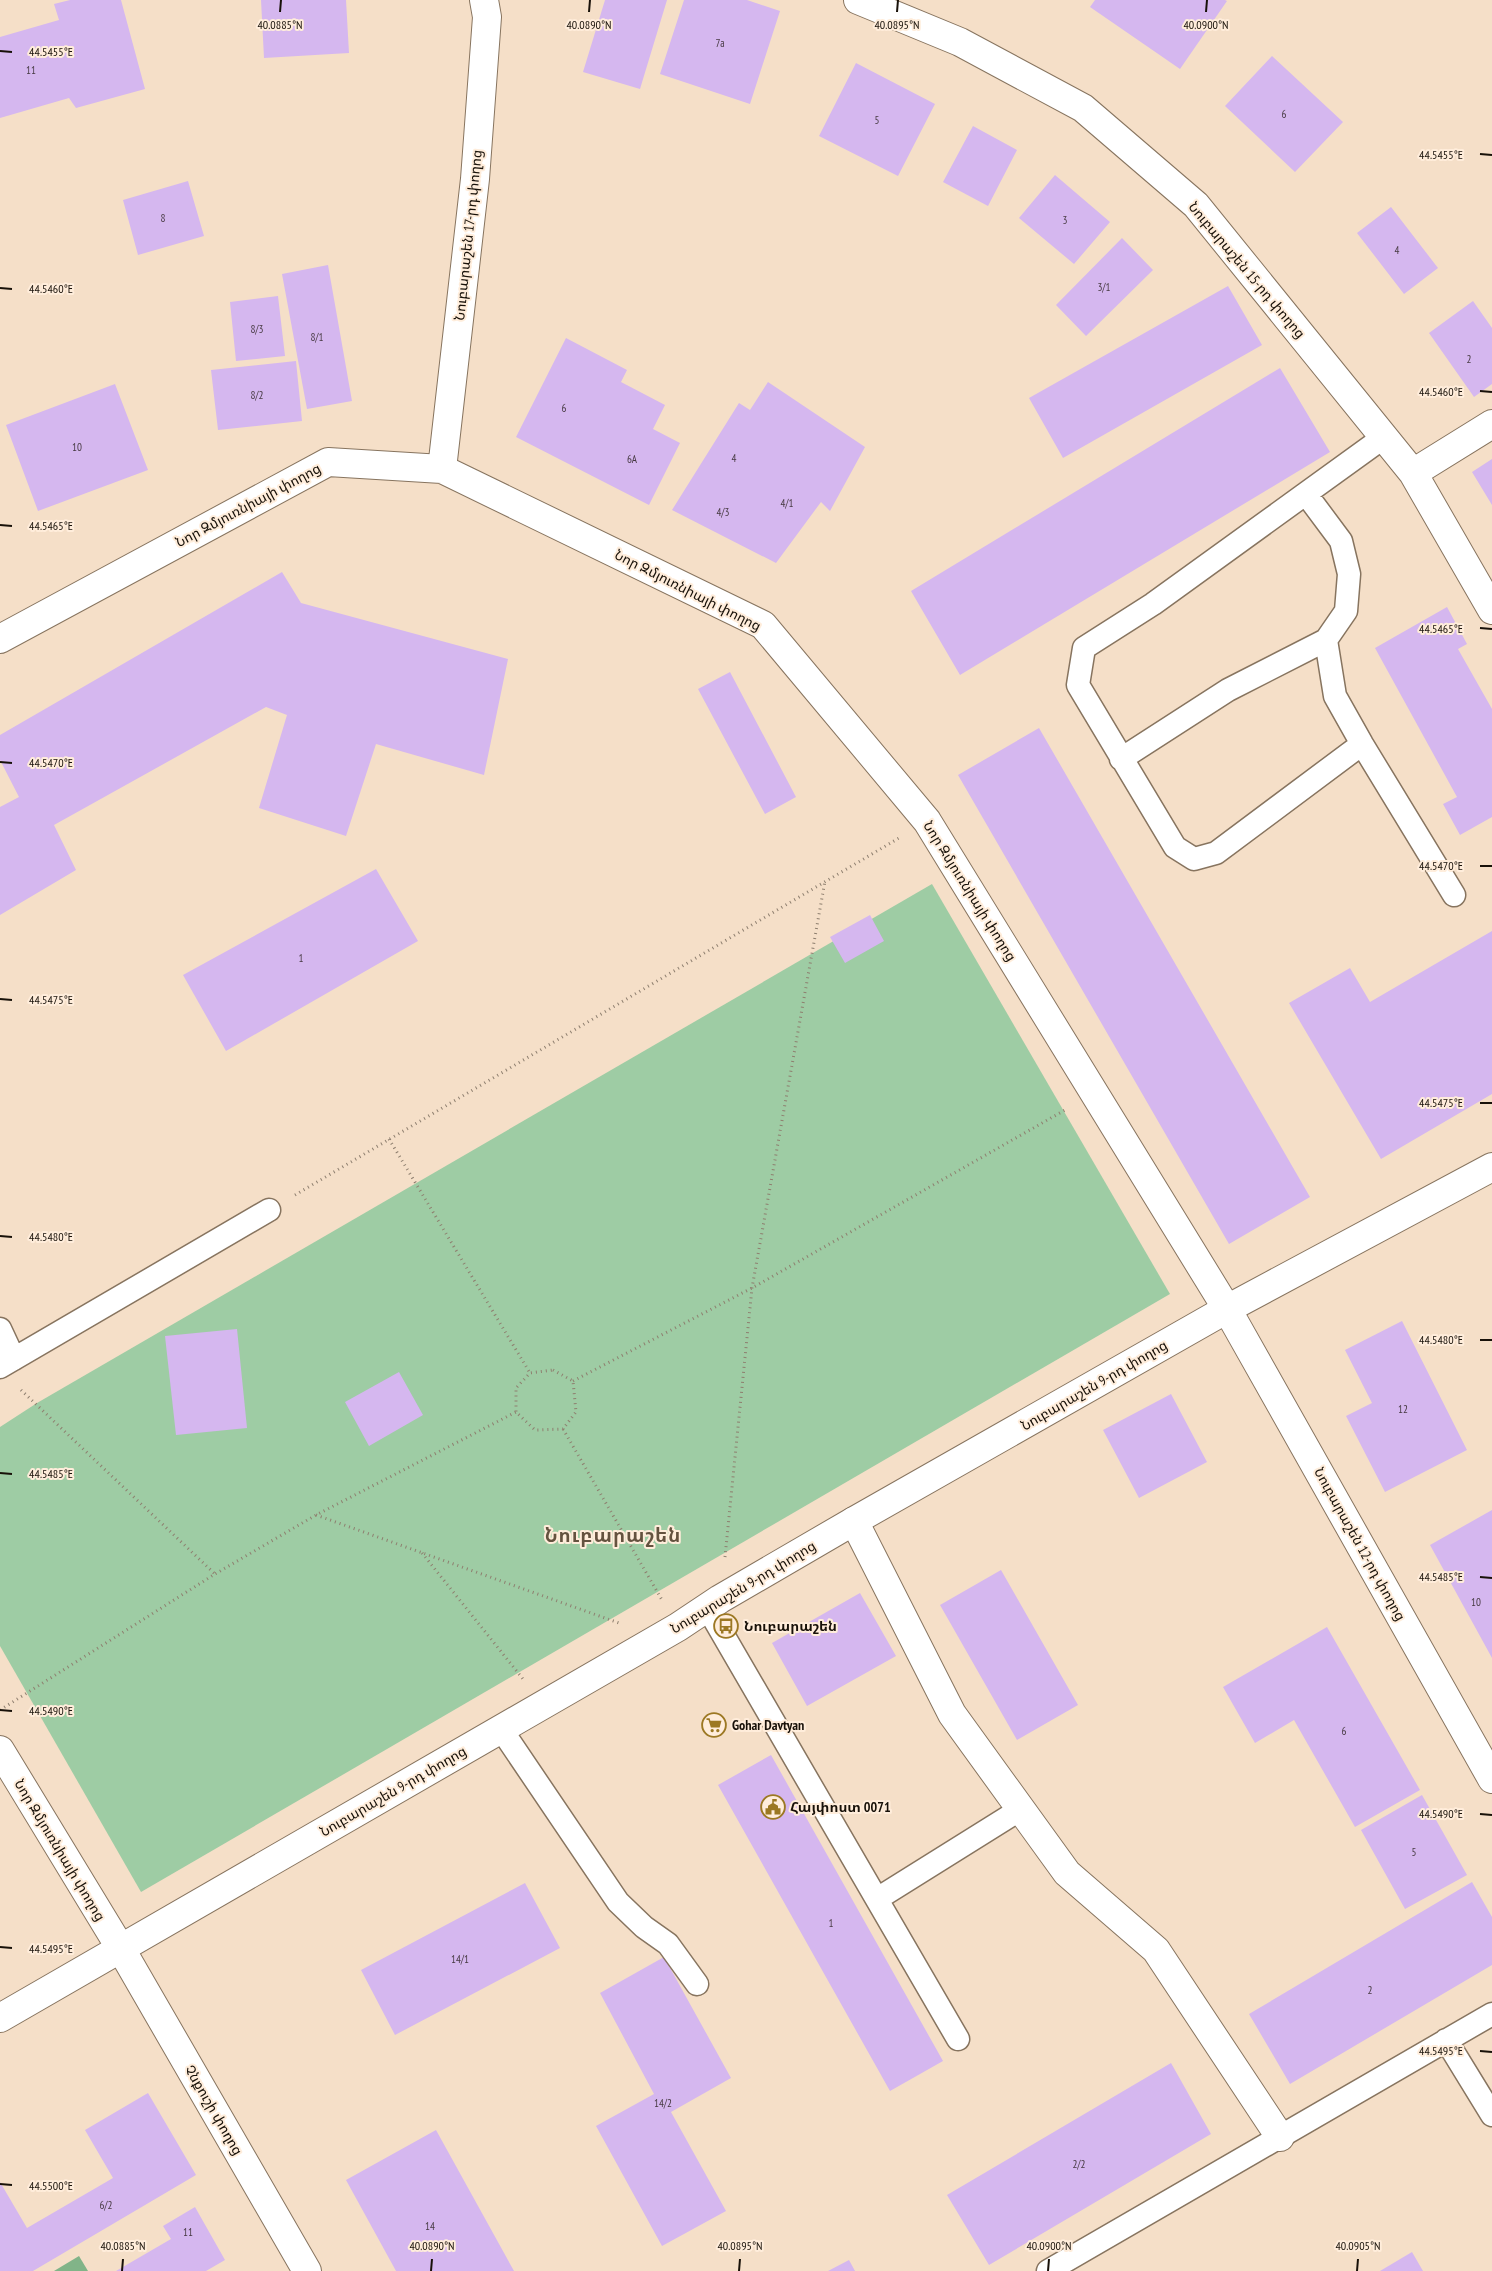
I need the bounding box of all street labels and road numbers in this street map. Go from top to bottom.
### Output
street label: Նուբարաշեն 17-րդ փողոց [450,149,486,321]
street label: Նուբարաշեն 15-րդ փողոց [1185,198,1309,342]
street label: Նոր Զմյուռնիայի փողոց [172,459,324,551]
street label: Նոր Զմյուռնիայի փողոց [612,545,764,635]
street label: Նոր Զմյուռնիայի փողոց [919,817,1021,965]
street label: Նուբարաշեն 9-րդ փողոց [1017,1336,1171,1434]
street label: Նուբարաշեն 12-րդ փողոց [1310,1464,1410,1624]
street label: Նուբարաշեն 9-րդ փողոց [667,1537,819,1637]
street label: Նուբարաշեն 9-րդ փողոց [316,1742,470,1840]
street label: Նոր Զմյուռնիայի փողոց [11,1776,109,1924]
street label: Չնքուշի փողոց [181,2062,247,2158]

